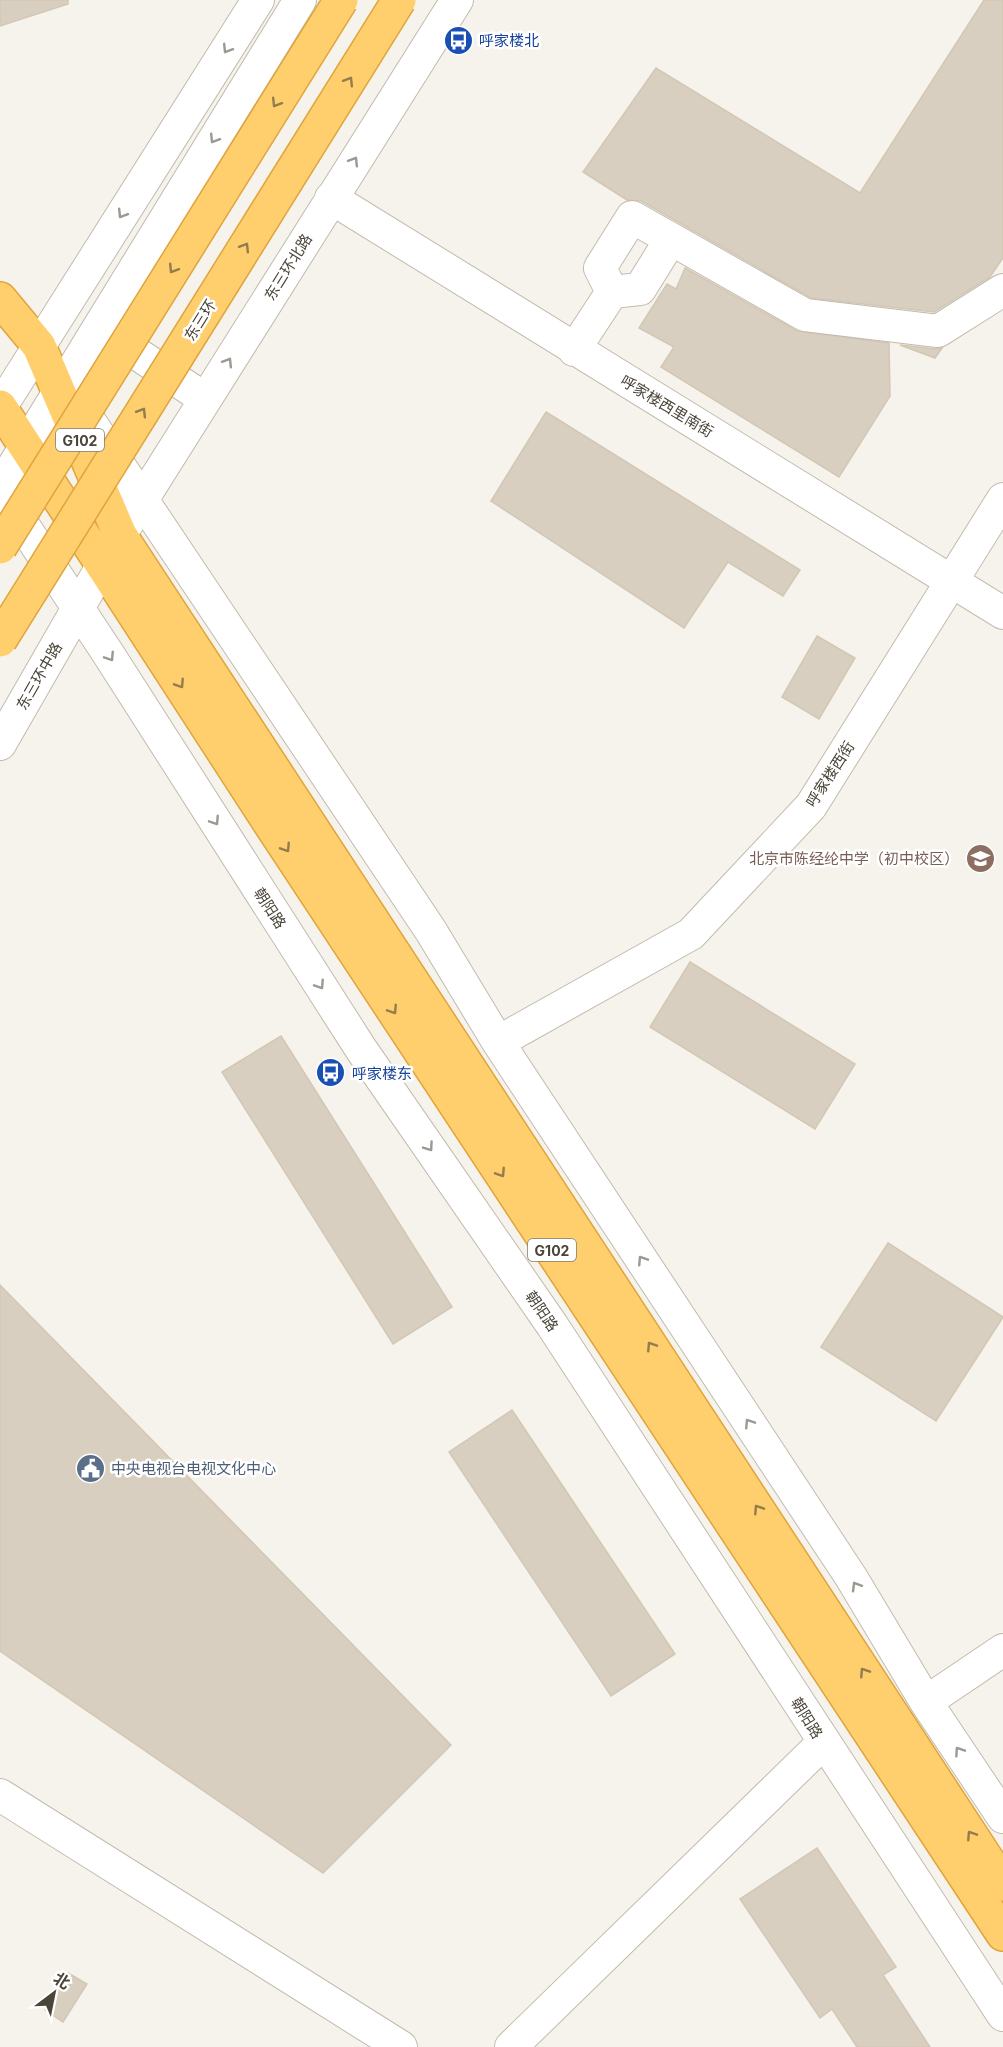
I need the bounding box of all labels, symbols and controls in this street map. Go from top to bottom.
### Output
bus stop icon: 呼家楼北 [442,24,474,56]
place label: 呼家楼北 [479,31,539,50]
one-way arrow [223,43,234,54]
one-way arrow [341,77,353,87]
one-way arrow [272,97,284,107]
one-way arrow [210,133,222,143]
one-way arrow [347,157,358,168]
one-way arrow [118,208,130,218]
street label: 东三环北路 [260,230,316,304]
one-way arrow [238,243,250,253]
one-way arrow [169,263,181,273]
street label: 东三环 [180,296,220,344]
one-way arrow [221,358,233,368]
street label: 呼家楼西里南街 [617,371,717,441]
one-way arrow [135,408,147,418]
road number: G102 [56,429,104,451]
street label: 东三环中路 [12,639,66,713]
one-way arrow [103,650,114,661]
one-way arrow [173,678,185,688]
street label: 呼家楼西街 [802,737,858,811]
one-way arrow [208,815,220,825]
one-way arrow [279,841,290,852]
school or university icon: 北京市陈经纶中学（初中校区） [964,842,996,874]
place label: 北京市陈经纶中学（初中校区） [749,849,959,868]
street label: 朝阳路 [250,884,290,932]
one-way arrow [313,979,324,990]
one-way arrow [386,1004,397,1015]
bus stop icon: 呼家楼东 [315,1057,347,1089]
place label: 呼家楼东 [352,1064,412,1083]
one-way arrow [422,1141,433,1152]
one-way arrow [494,1166,505,1177]
road number: G102 [528,1239,576,1261]
one-way arrow [637,1256,649,1266]
street label: 朝阳路 [522,1287,562,1335]
one-way arrow [647,1341,658,1352]
one-way arrow [745,1418,756,1429]
public building icon: 中央电视台电视文化中心 [74,1452,106,1484]
place label: 中央电视台电视文化中心 [111,1459,276,1478]
one-way arrow [753,1505,765,1515]
one-way arrow [851,1582,863,1592]
one-way arrow [860,1668,872,1678]
street label: 朝阳路 [787,1694,827,1742]
one-way arrow [955,1747,966,1758]
one-way arrow [967,1831,978,1842]
north arrow [24,1963,84,2023]
text: 北 [50,1968,74,1993]

